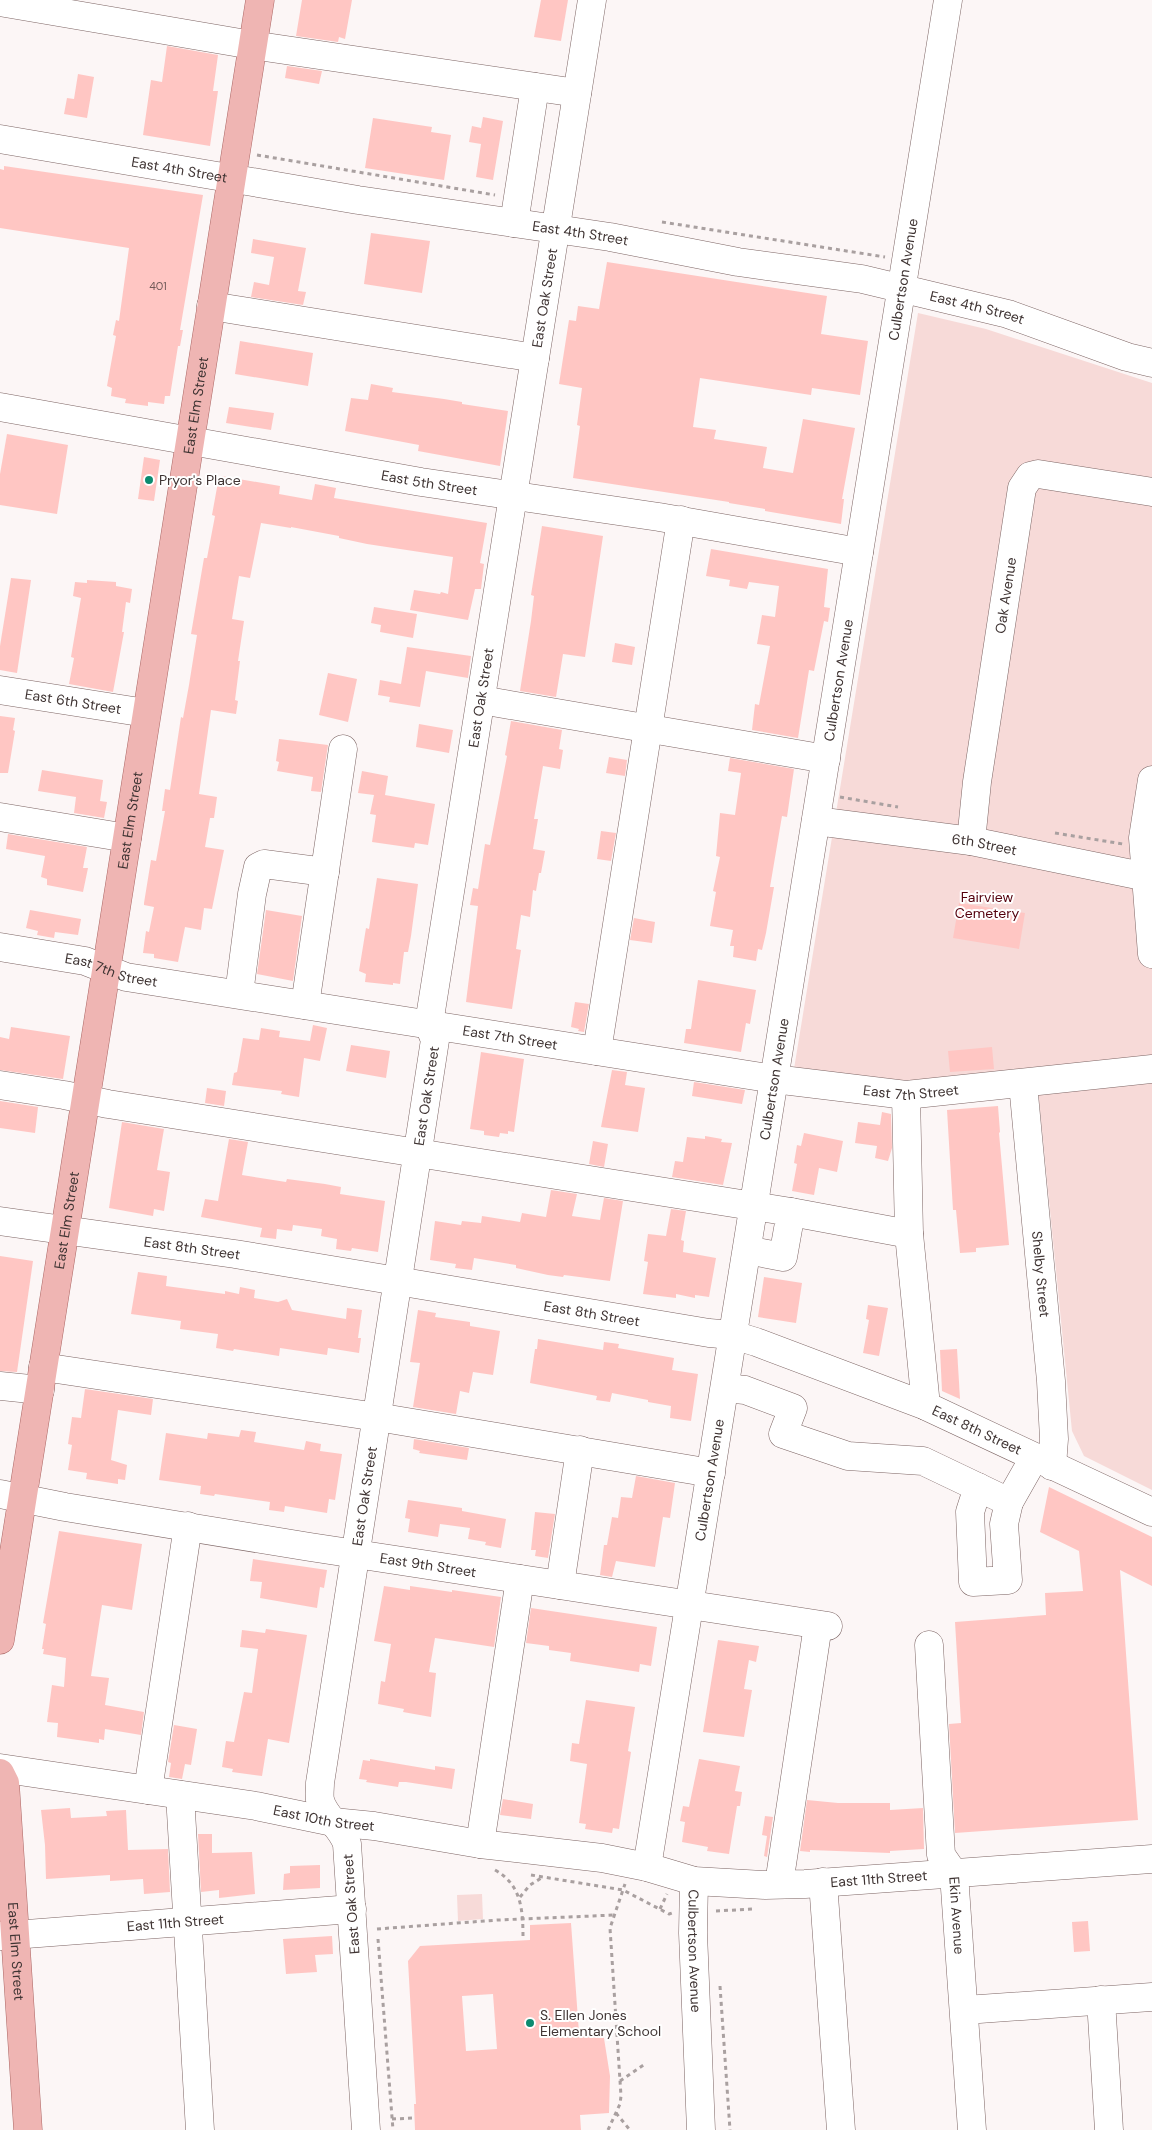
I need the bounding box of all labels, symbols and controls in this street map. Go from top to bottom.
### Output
street label: East 4th Street [130,153,229,187]
street label: East 4th Street [531,217,630,249]
street label: Culbertson Avenue [884,217,922,342]
street label: East Oak Street [528,247,561,349]
house number: 401 [149,279,167,293]
street label: East 4th Street [928,287,1027,328]
street label: East Elm Street [179,355,212,455]
street label: East 5th Street [380,466,479,499]
place label: Pryor's Place [159,471,241,489]
marker: Pryor's Place [143,474,155,486]
street label: Oak Avenue [991,556,1020,635]
street label: Culbertson Avenue [820,618,857,743]
street label: East Oak Street [464,647,498,749]
street label: East 6th Street [24,685,123,718]
street label: East Elm Street [113,770,147,870]
street label: 6th Street [951,830,1018,859]
park label: Fairview Cemetery [955,888,1019,922]
street label: East 7th Street [64,949,159,991]
street label: Culbertson Avenue [755,1017,793,1141]
street label: East 7th Street [461,1021,559,1054]
street label: East Oak Street [410,1045,443,1147]
street label: East 7th Street [862,1080,960,1104]
street label: East Elm Street [50,1170,83,1270]
street label: Shelby Street [1028,1230,1054,1318]
street label: East 8th Street [143,1232,242,1264]
street label: East 8th Street [542,1297,641,1330]
street label: East 8th Street [929,1401,1025,1459]
street label: Culbertson Avenue [691,1418,728,1542]
street label: East Oak Street [348,1445,381,1547]
street label: East 9th Street [379,1549,478,1581]
street label: East 10th Street [272,1801,375,1835]
street label: East Oak Street [339,1853,363,1955]
street label: East 11th Street [830,1866,928,1891]
street label: Ekin Avenue [945,1876,969,1955]
street label: Culbertson Avenue [684,1889,705,2013]
street label: East Elm Street [4,1902,28,2001]
street label: East 11th Street [126,1910,225,1935]
place label: S. Ellen Jones Elementary School [540,2006,661,2040]
marker: S. Ellen Jones Elementary School [524,2017,536,2029]

